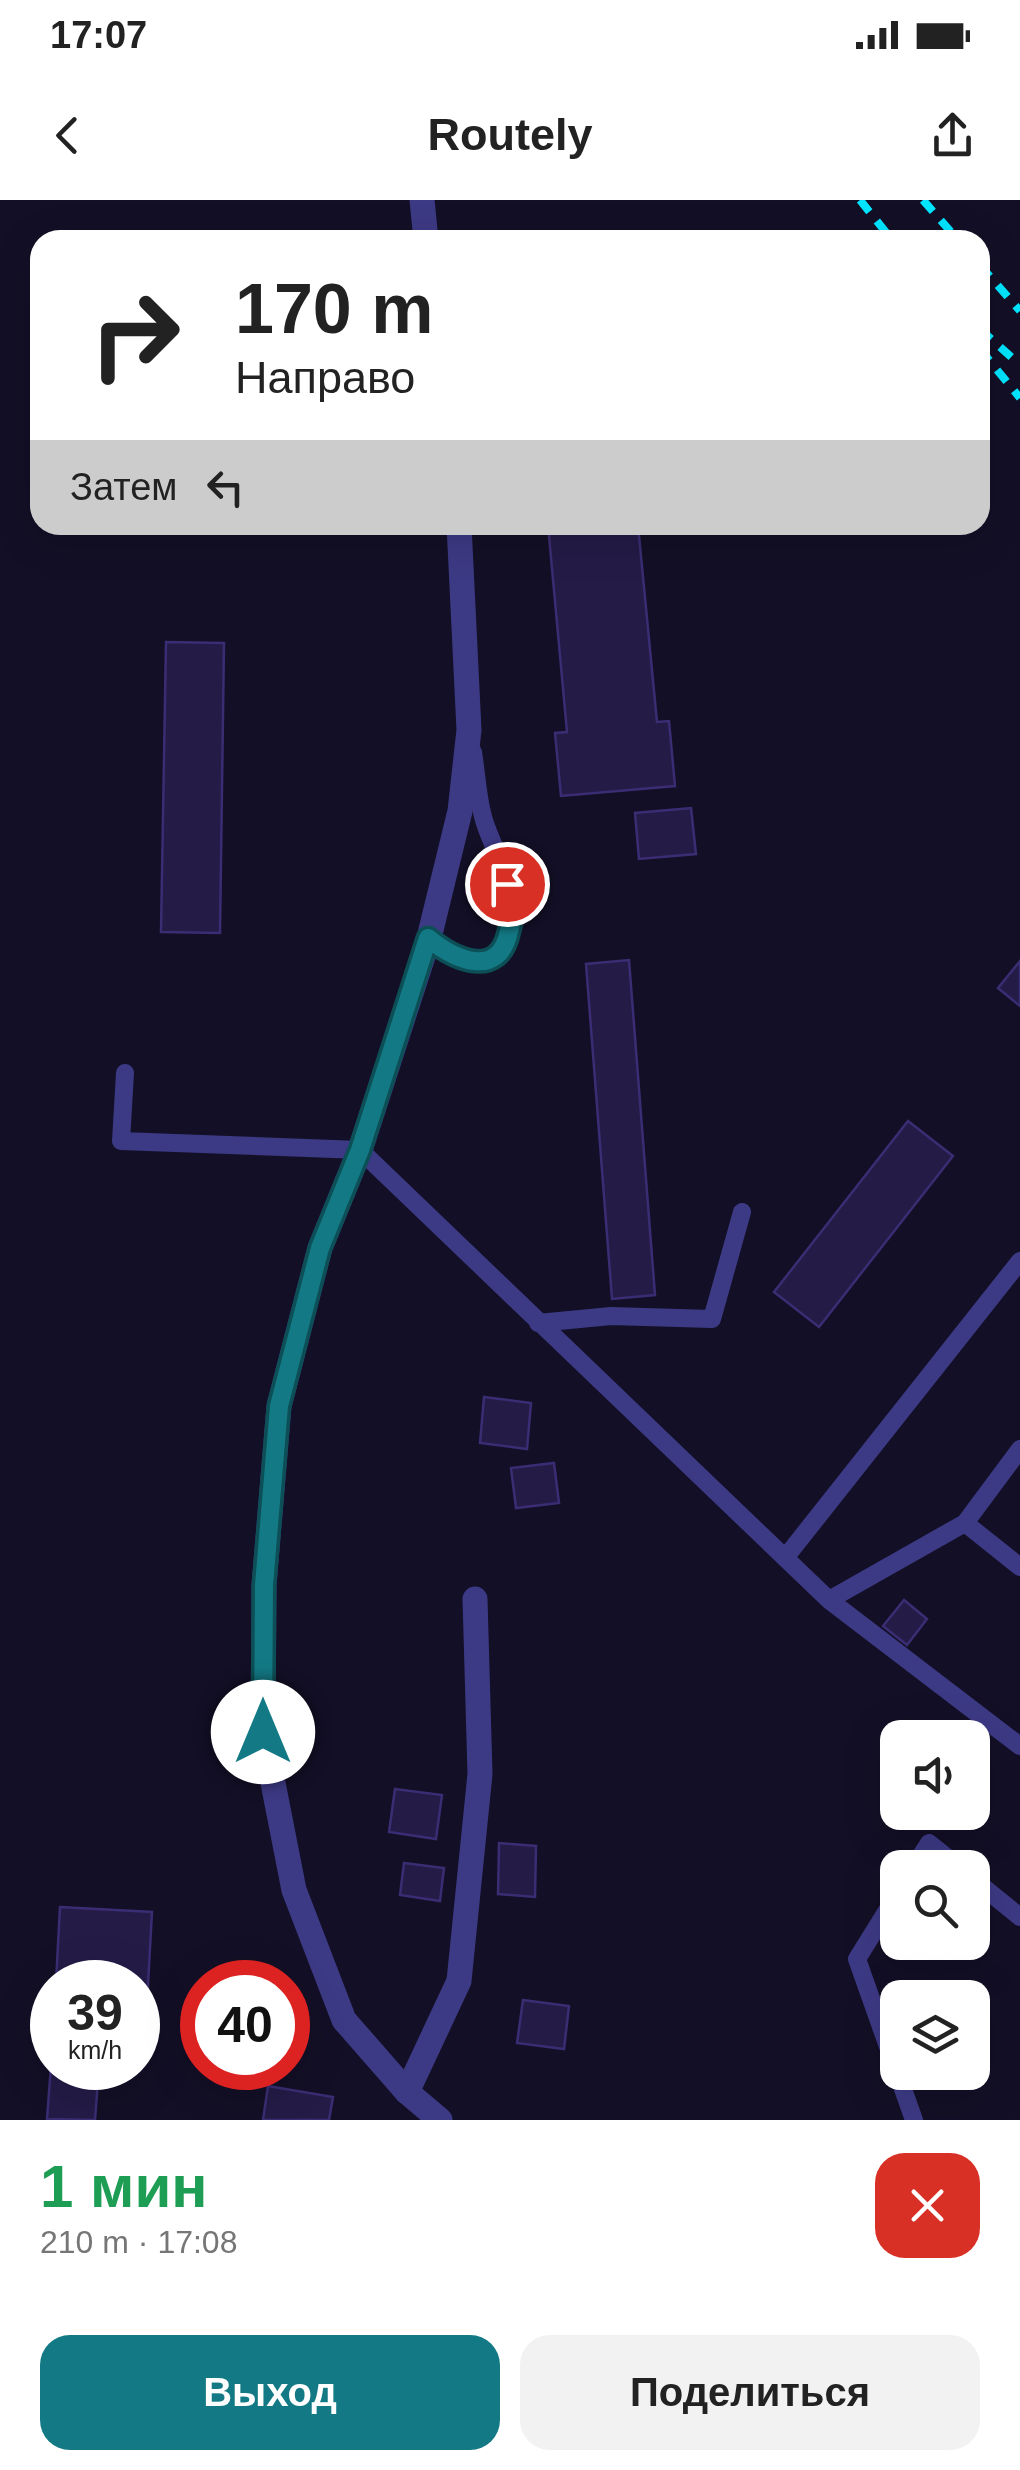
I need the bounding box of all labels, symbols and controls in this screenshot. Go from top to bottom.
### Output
text: 17:07 [50,14,147,56]
icon: back [40,108,95,163]
icon: share [925,108,980,163]
text: Routely [427,109,593,160]
icon: right [70,270,200,400]
text: 170 m [235,270,433,348]
text: Направо [235,352,415,403]
icon: left [198,460,253,515]
text: Затем [70,466,178,508]
pin [465,842,550,927]
icon: arrive [480,857,535,912]
position arrow [211,1680,315,1784]
map controls [880,1720,990,2090]
button: sound [880,1720,990,1830]
button: search [880,1850,990,1960]
speed limit sign: 40 [180,1960,310,2090]
button: layers [880,1980,990,2090]
text: 39 [67,1985,123,2041]
text: km/h [68,2036,122,2064]
text: 1 мин [40,2153,208,2220]
button: close [875,2153,980,2258]
text: 210 m · 17:08 [40,2224,237,2260]
button: Выход [40,2335,500,2450]
button: Поделиться [520,2335,980,2450]

